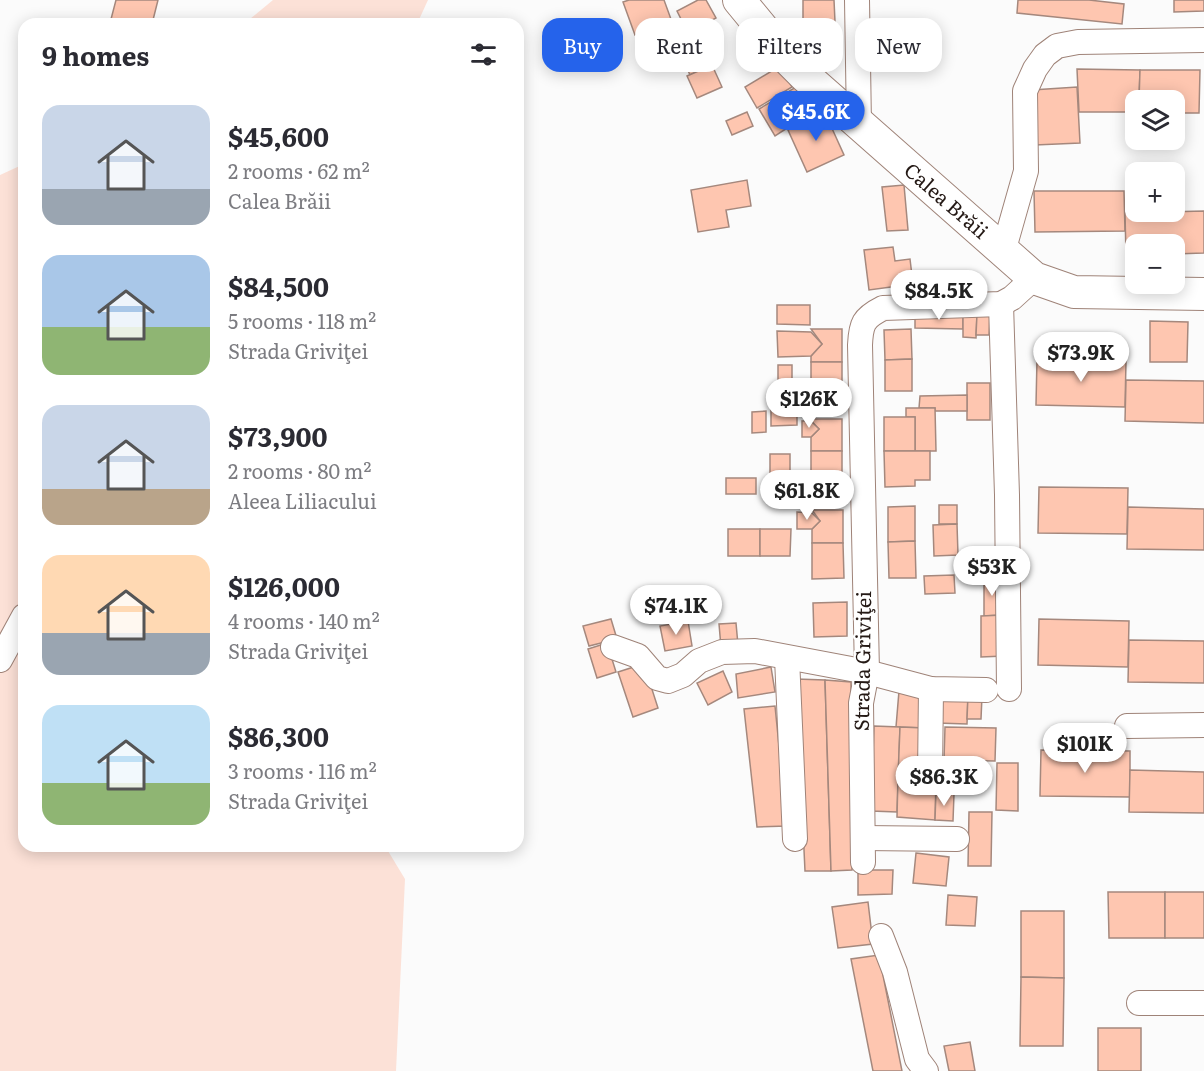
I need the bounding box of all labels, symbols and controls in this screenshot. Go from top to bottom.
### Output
chip: Buy [542,18,623,72]
chip: Rent [635,18,724,72]
chip: Filters [736,18,843,72]
chip: New [855,18,942,72]
text: 9 homes [42,35,149,74]
icon: filters [467,38,500,71]
map controls [1125,90,1185,294]
button: layers [1125,90,1185,150]
pin: $45.6K [767,91,865,142]
text: $45.6K [782,95,850,125]
text: $45,600 [228,116,329,155]
icon: home [90,129,162,201]
street label: Calea Brăii [899,154,996,245]
text: 2 rooms · 62 m² [228,155,370,185]
button: + [1125,162,1185,222]
text: Calea Brăii [228,185,331,215]
button: − [1125,234,1185,294]
text: $84,500 [228,266,329,305]
pin: $84.5K [890,270,988,321]
text: $84.5K [905,274,973,304]
icon: home [90,279,162,351]
text: 5 rooms · 118 m² [228,305,376,335]
pin: $73.9K [1032,332,1130,383]
text: Strada Griviţei [228,335,368,365]
text: $73.9K [1047,336,1115,366]
pin: $126K [767,378,851,429]
text: $126K [780,382,838,412]
text: $73,900 [228,416,327,455]
icon: home [90,429,162,501]
text: 2 rooms · 80 m² [228,455,371,485]
pin: $61.8K [758,470,856,521]
text: $61.8K [774,474,840,504]
text: Aleea Liliacului [228,485,377,515]
pin: $53K [956,546,1028,597]
text: $53K [967,550,1017,580]
text: $126,000 [228,566,340,605]
icon: home [90,579,162,651]
pin: $74.1K [627,585,725,636]
text: $74.1K [644,589,708,619]
street label: Strada Griviţei [845,590,877,731]
text: 4 rooms · 140 m² [228,605,380,635]
text: Strada Griviţei [228,635,368,665]
text: $86,300 [228,716,329,755]
pin: $101K [1043,723,1127,774]
text: $101K [1057,727,1113,757]
icon: home [90,729,162,801]
text: 3 rooms · 116 m² [228,755,377,785]
pin: $86.3K [895,756,993,807]
text: $86.3K [910,760,978,790]
text: Strada Griviţei [228,785,368,815]

